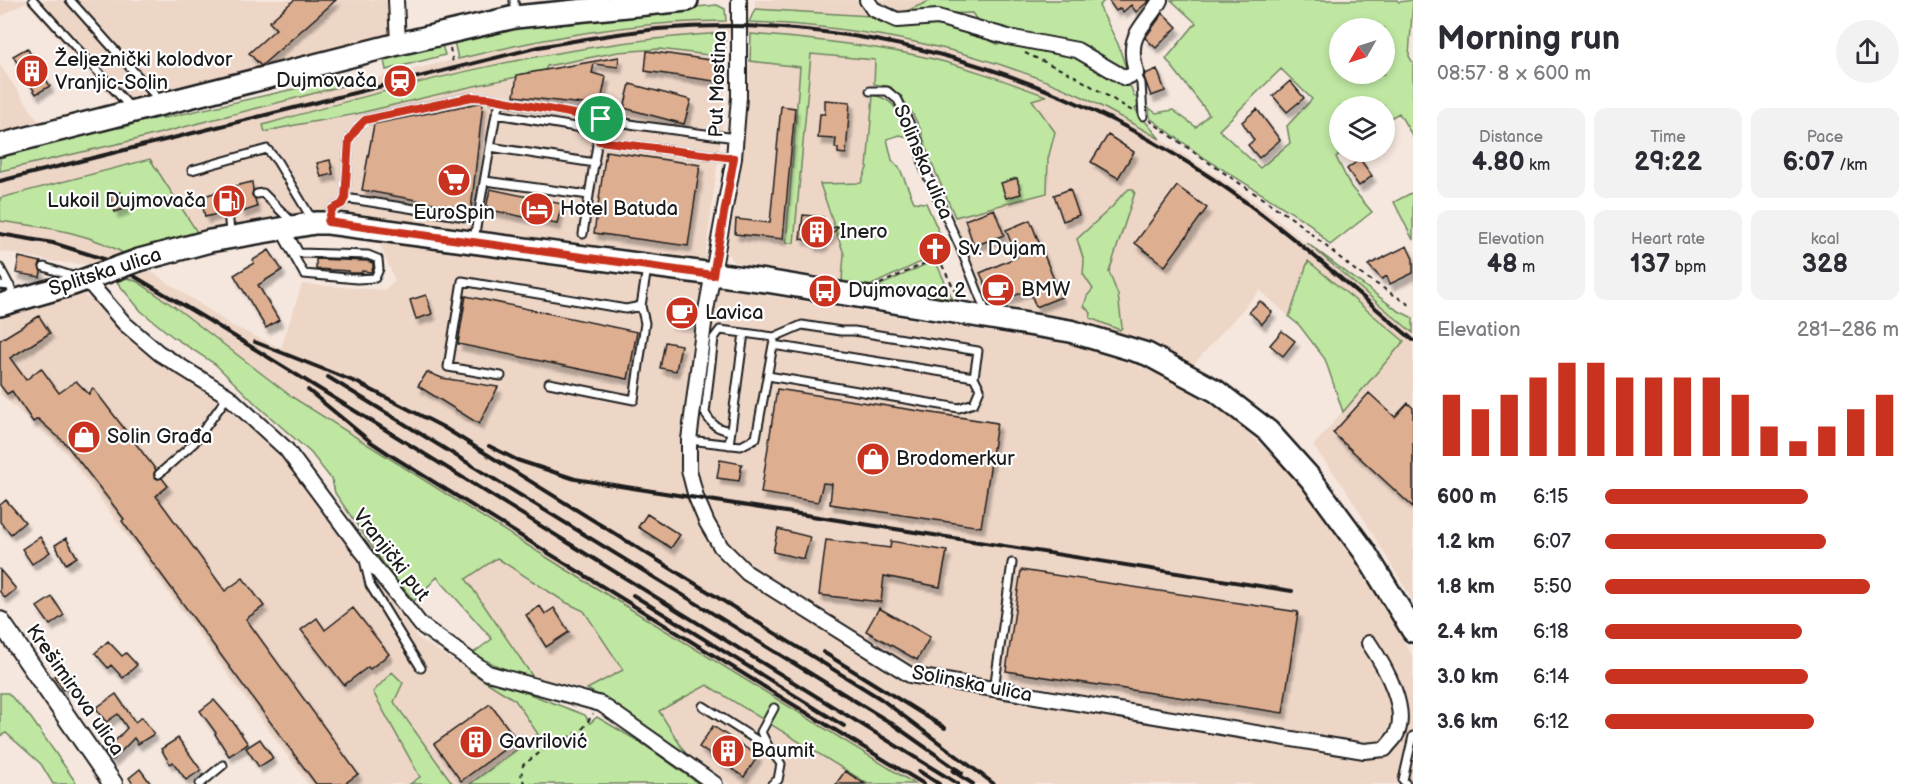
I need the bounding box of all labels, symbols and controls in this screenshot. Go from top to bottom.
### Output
north arrow [1329,18,1395,84]
map controls [1329,18,1395,162]
text: Morning run [1437,19,1620,59]
button: share [1836,20,1899,83]
street label: Put Mostina [704,30,732,138]
place label: Željeznički kolodvor Vranjic-Solin [54,47,233,95]
building icon: Željeznički kolodvor Vranjic-Solin [14,53,50,89]
text: 08:57 · 8 × 600 m [1437,62,1591,86]
station icon: Dujmovača [382,63,418,99]
place label: Dujmovača [276,69,377,93]
pin [575,93,626,144]
button: layers [1329,96,1395,162]
street label: Solinska ulica [888,101,958,223]
icon: arrive [584,102,617,135]
text: Distance [1479,128,1543,147]
text: Time [1650,128,1686,147]
text: Pace [1807,128,1843,147]
text: 4.80 [1472,147,1525,178]
text: 29:22 [1634,147,1702,178]
text: 6:07 [1782,147,1835,178]
text: km [1525,156,1550,175]
text: /km [1835,156,1868,175]
supermarket icon: EuroSpin [436,162,472,198]
fuel station icon: Lukoil Dujmovača [211,183,247,219]
place label: Lukoil Dujmovača [47,189,206,213]
hotel icon: Hotel Batuda [519,191,555,227]
place label: Hotel Batuda [560,197,678,221]
place label: EuroSpin [413,201,495,225]
building icon: Inero [799,214,835,250]
place label: Inero [840,220,888,244]
text: Elevation [1478,230,1544,249]
text: Heart rate [1631,230,1705,249]
text: kcal [1811,230,1839,249]
church icon: Sv. Dujam [917,231,953,267]
place label: Sv. Dujam [958,237,1046,261]
street label: Splitska ulica [46,242,164,302]
text: 48 [1487,249,1518,280]
text: 137 [1630,249,1670,280]
text: 328 [1802,249,1848,280]
text: m [1518,258,1535,277]
text: bpm [1670,258,1706,277]
cafe icon: BMW [980,272,1016,308]
bus stop icon: Dujmovaca 2 [807,273,843,309]
place label: BMW [1021,278,1070,302]
place label: Dujmovaca 2 [848,279,966,303]
cafe icon: Lavica [664,295,700,331]
place label: Lavica [705,301,763,325]
text: Elevation [1437,318,1520,342]
text: 281–286 m [1797,318,1899,342]
shop icon: Solin Građa [66,419,102,455]
place label: Solin Građa [107,425,212,449]
shop icon: Brodomerkur [855,441,891,477]
place label: Brodomerkur [896,447,1015,471]
text: 600 m [1437,485,1497,509]
text: 6:15 [1533,485,1568,509]
street label: Vranjički put [348,504,434,606]
text: 1.2 km [1437,530,1495,554]
text: 6:07 [1533,530,1571,554]
text: 1.8 km [1437,575,1495,599]
text: 5:50 [1533,575,1572,599]
street label: Krešimirova ulica [21,620,129,760]
text: 2.4 km [1437,620,1498,644]
text: 6:18 [1533,620,1569,644]
street label: Solinska ulica [910,661,1034,707]
text: 3.0 km [1437,665,1498,689]
text: 6:14 [1533,665,1569,689]
text: 3.6 km [1437,710,1498,734]
text: 6:12 [1533,710,1569,734]
building icon: Gavrilović [458,724,494,760]
place label: Gavrilović [499,730,588,754]
building icon: Baumit [710,733,746,769]
place label: Baumit [751,739,815,763]

